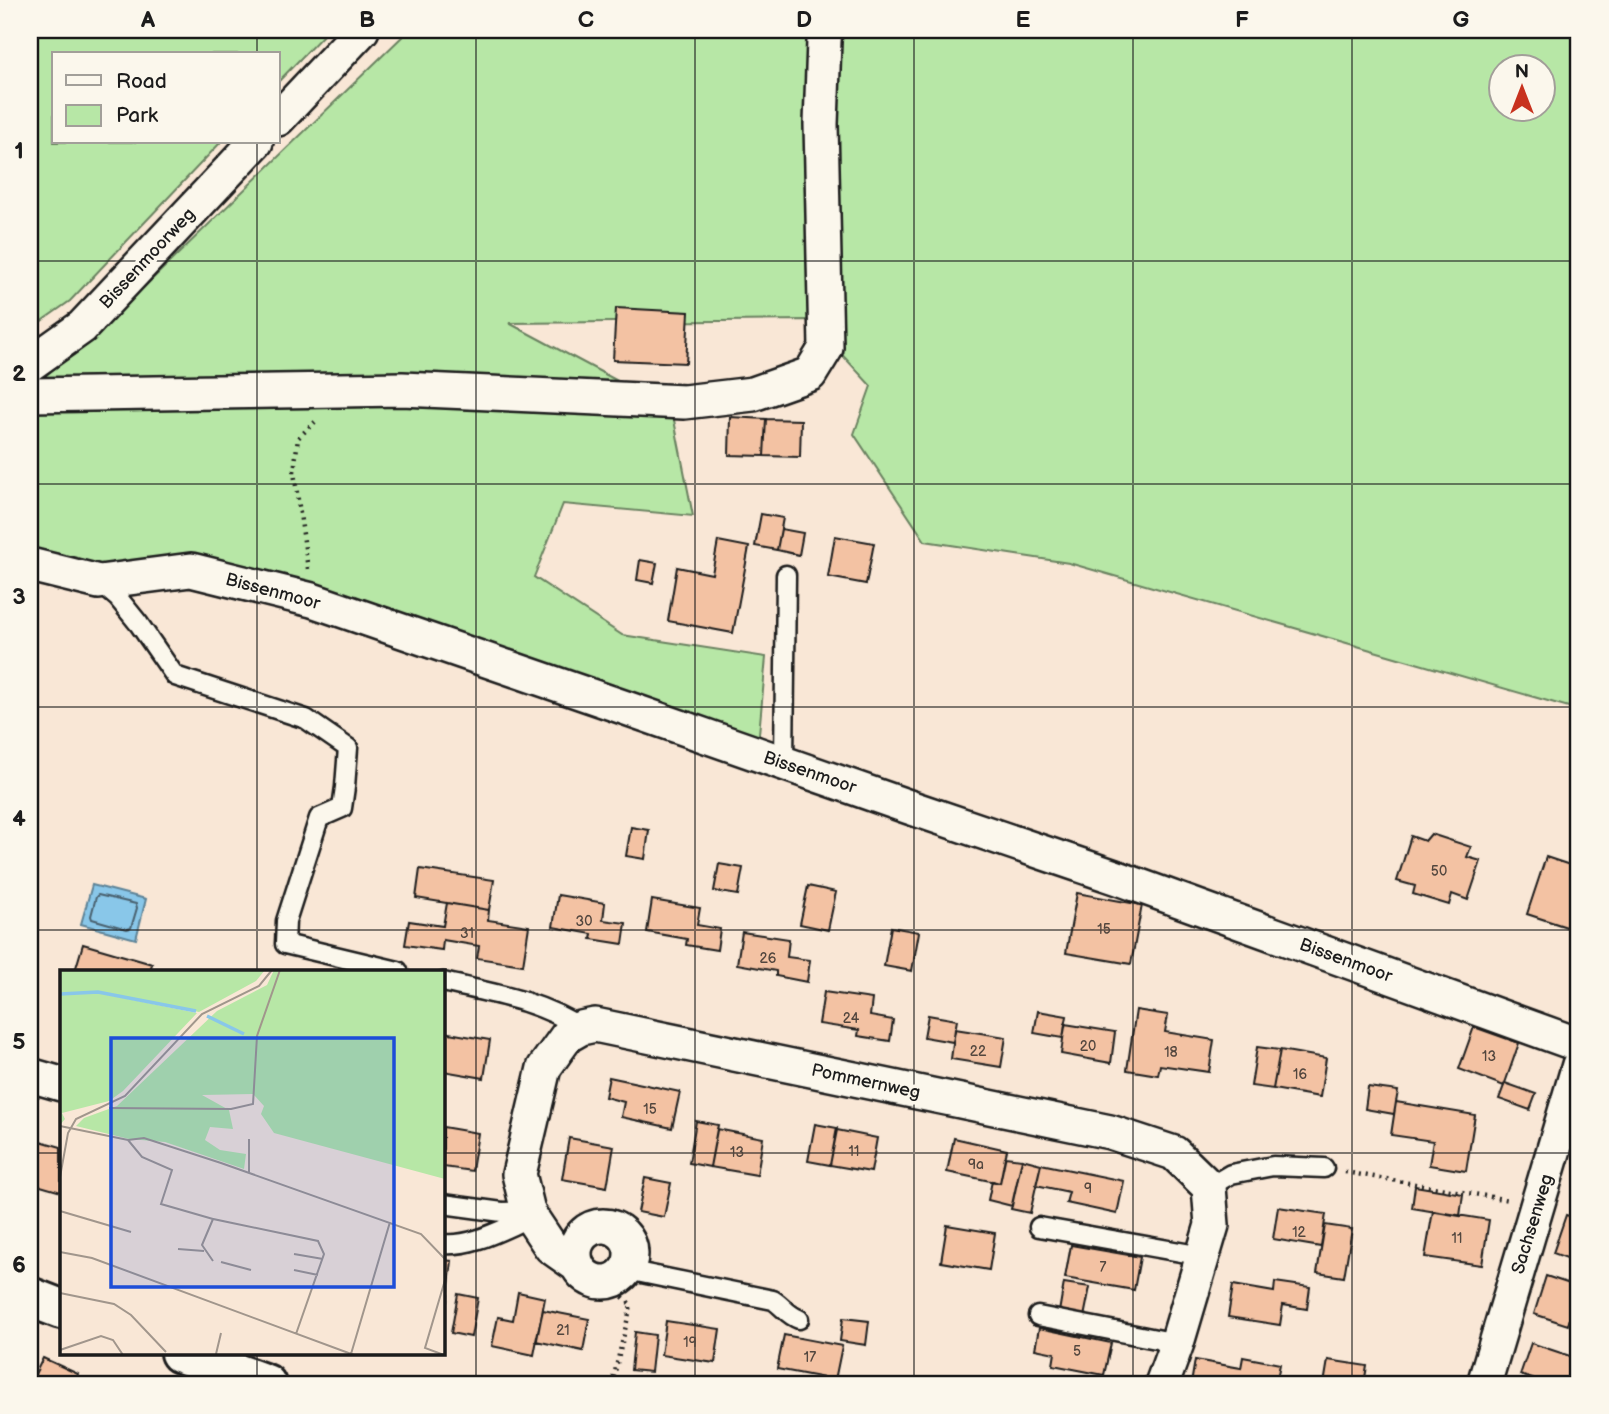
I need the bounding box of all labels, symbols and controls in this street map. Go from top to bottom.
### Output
text: A [140,6,156,34]
text: B [359,6,375,34]
text: C [578,6,594,34]
text: D [796,6,812,34]
text: E [1016,6,1031,34]
text: F [1235,6,1249,34]
text: G [1453,6,1470,34]
legend [52,52,280,144]
north arrow [1486,52,1556,122]
text: N [1515,61,1529,84]
text: Road [116,69,167,94]
text: Park [116,103,159,128]
text: 1 [14,137,24,165]
street label: Bissenmoorweg [95,204,199,313]
text: 2 [12,360,26,388]
street label: Bissenmoor [223,569,323,614]
text: 3 [12,583,26,611]
street label: Bissenmoor [761,747,860,798]
text: 4 [12,805,26,833]
house number: 50 [1431,863,1447,880]
house number: 30 [576,913,592,930]
house number: 15 [1097,921,1111,938]
house number: 31 [460,925,474,942]
street label: Bissenmoor [1297,934,1395,987]
house number: 26 [760,950,777,967]
inset map [60,970,444,1354]
house number: 24 [843,1010,860,1027]
text: 5 [12,1028,26,1056]
house number: 20 [1080,1038,1096,1055]
house number: 22 [970,1043,987,1060]
house number: 18 [1164,1044,1178,1061]
house number: 13 [1482,1048,1496,1065]
street label: Pommernweg [810,1060,922,1103]
house number: 16 [1293,1066,1307,1083]
house number: 15 [643,1101,657,1118]
house number: 11 [849,1143,859,1160]
house number: 13 [730,1144,744,1161]
house number: 9a [968,1156,984,1173]
street label: Sachsenweg [1507,1172,1558,1277]
house number: 9 [1084,1180,1092,1197]
house number: 12 [1292,1224,1307,1241]
house number: 11 [1452,1230,1462,1247]
text: 6 [12,1251,26,1279]
house number: 7 [1100,1259,1107,1276]
house number: 21 [556,1322,570,1339]
house number: 19 [683,1334,697,1351]
house number: 5 [1073,1343,1081,1360]
house number: 17 [804,1349,816,1366]

